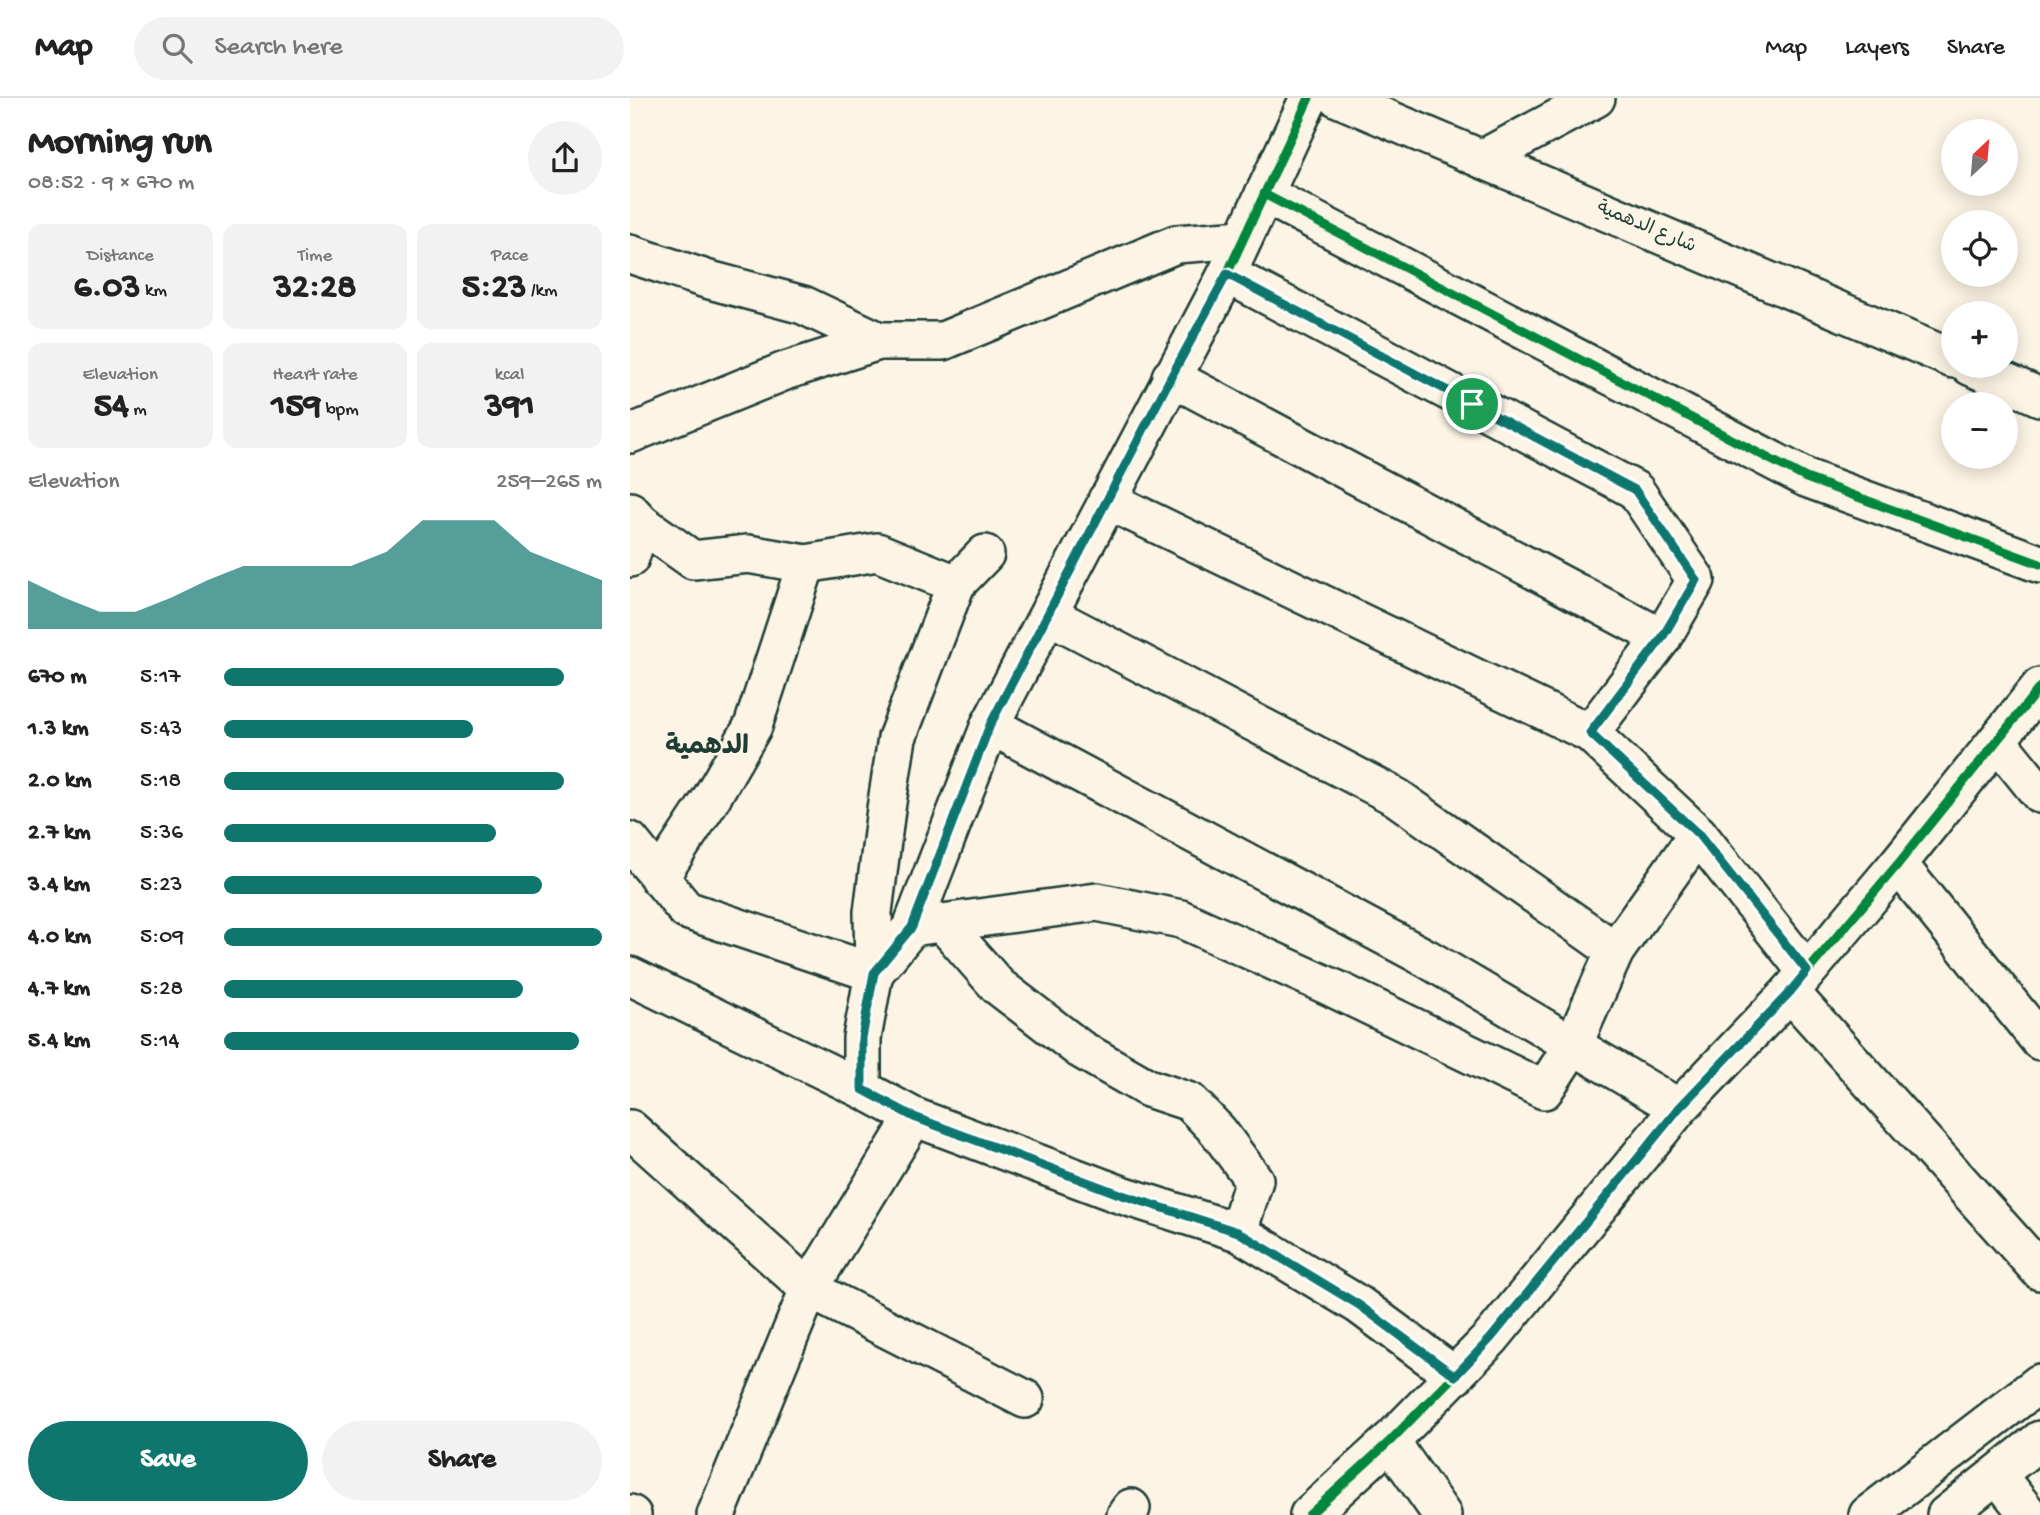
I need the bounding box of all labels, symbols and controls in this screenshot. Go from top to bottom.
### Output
search box [134,17,624,80]
text: Map [35,29,92,67]
icon: search [158,29,196,67]
text: Search here [214,33,343,64]
text: Map [1765,34,1807,63]
text: Layers [1845,34,1909,63]
text: Share [1947,34,2005,63]
north arrow [1941,119,2018,196]
map controls [1941,119,2018,469]
button: share [528,121,602,195]
text: Morning run [28,122,212,166]
text: 08:52 · 9 × 670 m [28,170,194,197]
street label: شارع الدهمية [1593,197,1699,259]
button: locate [1941,210,2018,287]
text: Distance [87,245,154,268]
text: Time [298,245,332,268]
text: Pace [491,245,528,268]
text: 6.03 [74,268,140,309]
text: 32:28 [274,268,356,309]
text: 5:23 [462,268,527,309]
text: km [140,280,167,303]
text: /km [527,280,558,303]
button: + [1941,301,2018,378]
text: Elevation [83,364,158,387]
text: Heart rate [272,364,358,387]
text: kcal [495,364,525,387]
pin [1442,374,1502,434]
icon: arrive [1453,385,1491,423]
text: 54 [94,387,129,428]
text: 159 [271,387,321,428]
text: 391 [485,387,535,428]
button: − [1941,392,2018,469]
text: m [129,399,147,422]
text: bpm [321,399,359,422]
text: Elevation [28,469,119,496]
text: 259–265 m [496,469,602,496]
text: 670 m [28,664,86,691]
text: 5:17 [140,664,181,691]
text: 1.3 km [28,716,88,743]
text: 5:43 [140,716,182,743]
district label: الدهمية [665,732,749,764]
text: 2.0 km [28,768,92,795]
text: 5:18 [140,768,181,795]
text: 2.7 km [28,820,91,847]
text: 5:36 [140,820,183,847]
text: 3.4 km [28,872,90,899]
text: 5:23 [140,872,183,899]
text: 4.0 km [28,924,91,951]
text: 5:09 [140,924,184,951]
text: 4.7 km [28,976,90,1003]
text: 5:28 [140,976,183,1003]
text: 5.4 km [28,1028,90,1055]
text: 5:14 [140,1028,180,1055]
button: Save [28,1421,308,1501]
button: Share [322,1421,602,1501]

